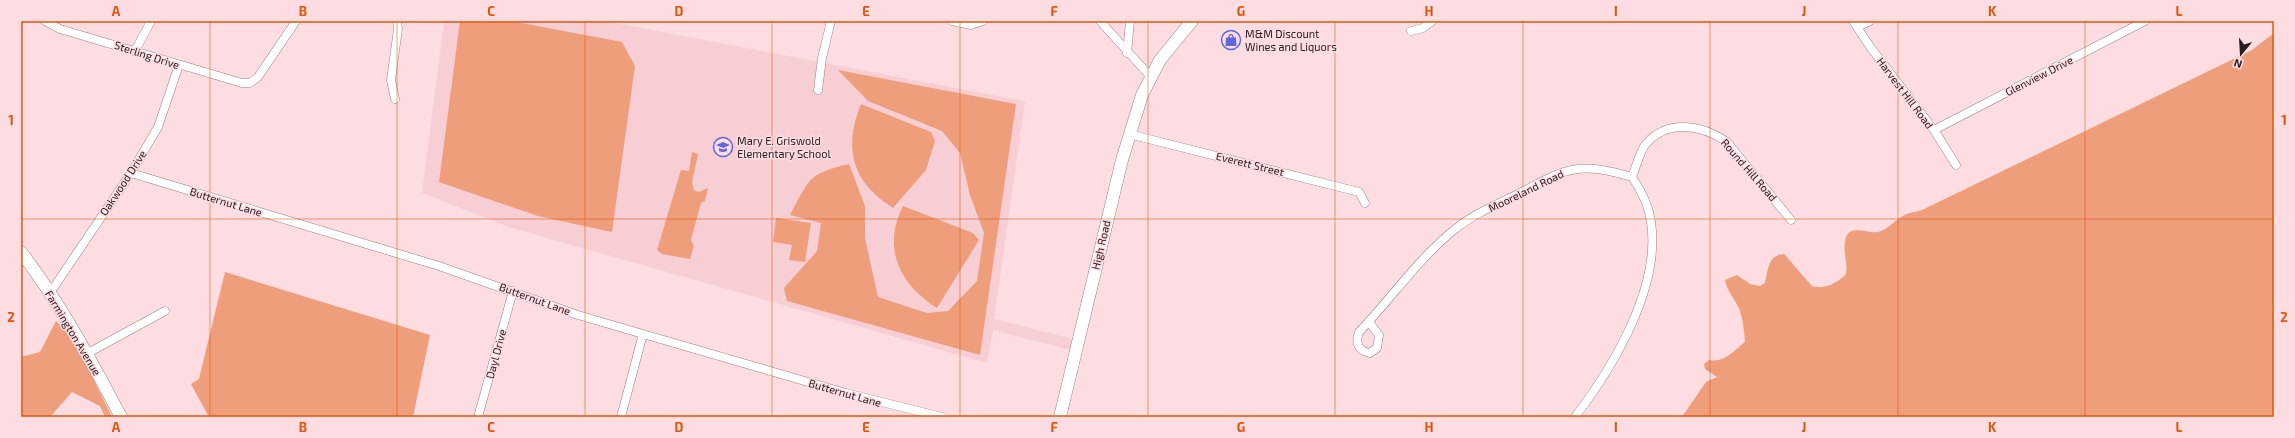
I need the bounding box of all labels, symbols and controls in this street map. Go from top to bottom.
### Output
text: A [112,3,121,19]
text: B [299,3,307,19]
text: C [487,3,495,19]
text: D [675,3,684,19]
text: E [862,3,870,19]
text: F [1050,3,1058,19]
text: G [1237,3,1245,19]
text: H [1425,3,1434,19]
text: I [1614,3,1618,19]
text: J [1802,3,1806,19]
text: K [1988,3,1997,19]
text: L [2176,3,2183,19]
place label: M&M Discount Wines and Liquors [1245,27,1337,53]
shop icon: M&M Discount Wines and Liquors [1220,29,1242,51]
north arrow [2221,34,2261,74]
street label: Sterling Drive [113,38,181,71]
street label: Glenview Drive [2003,53,2075,98]
street label: Harvest Hill Road [1874,55,1936,131]
text: N [2232,57,2244,71]
text: 1 [8,112,14,128]
text: 1 [2281,112,2287,128]
place label: Mary E. Griswold Elementary School [737,134,831,160]
school or university icon: Mary E. Griswold Elementary School [712,136,734,158]
street label: Round Hill Road [1719,136,1780,204]
street label: Oakwood Drive [97,148,149,218]
street label: Everett Street [1215,149,1285,178]
street label: Mooreland Road [1486,167,1566,214]
street label: Butternut Lane [188,184,264,219]
street label: High Road [1089,219,1113,271]
street label: Butternut Lane [498,280,573,318]
street label: Farmington Avenue [43,288,104,378]
text: 2 [7,309,15,325]
text: 2 [2280,309,2288,325]
street label: Dayl Drive [483,328,508,380]
street label: Butternut Lane [807,376,883,409]
text: A [112,419,121,435]
text: B [299,419,307,435]
text: C [487,419,495,435]
text: D [675,419,684,435]
text: E [862,419,870,435]
text: F [1050,419,1058,435]
text: G [1237,419,1245,435]
text: H [1425,419,1434,435]
text: I [1614,419,1618,435]
text: J [1802,419,1806,435]
text: K [1988,419,1997,435]
text: L [2176,419,2183,435]

